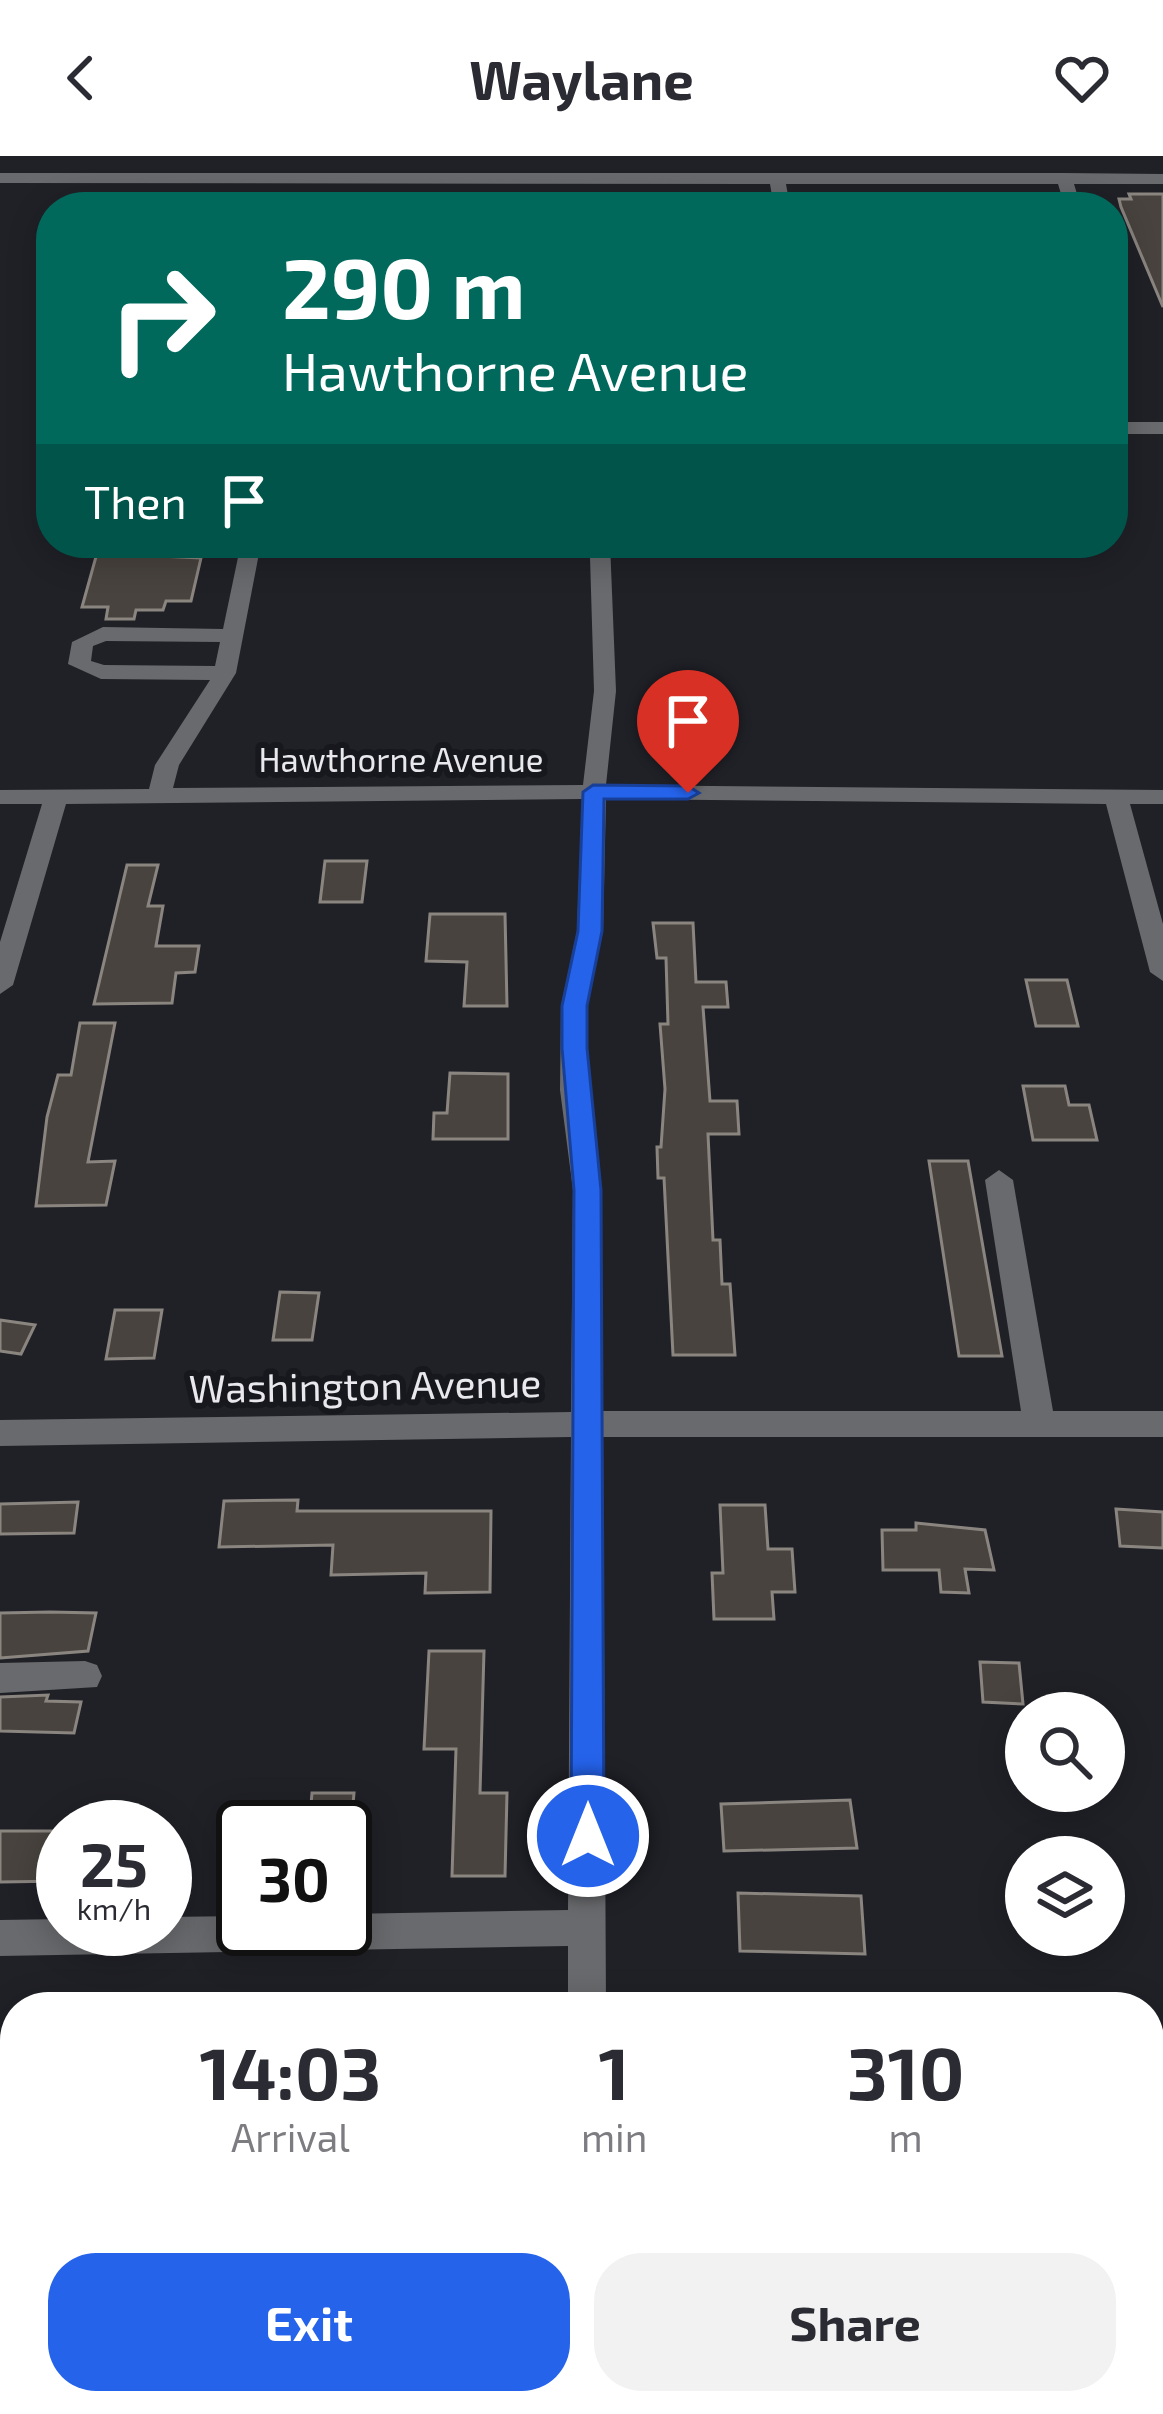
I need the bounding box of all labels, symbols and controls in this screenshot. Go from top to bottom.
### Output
icon: back [48,45,114,111]
icon: heart [1049,45,1115,111]
text: Waylane [469,46,694,111]
text: 290 m [282,235,526,336]
icon: right [84,240,240,396]
text: Hawthorne Avenue [282,337,749,402]
icon: arrive [211,468,277,534]
text: Then [84,474,187,528]
pin [637,670,739,793]
icon: arrive [655,688,721,754]
street label: Hawthorne Avenue [258,739,544,779]
street label: Washington Avenue [188,1358,542,1411]
map controls [1005,1692,1125,1956]
button: search [1005,1692,1125,1812]
position arrow [525,1773,651,1899]
speed limit sign: 30 [216,1800,372,1956]
text: 25 [80,1827,148,1899]
button: layers [1005,1836,1125,1956]
text: km/h [77,1890,151,1926]
text: 14:03 [200,2028,381,2114]
text: 1 [599,2028,630,2114]
text: 310 [847,2028,964,2114]
text: Arrival [231,2113,350,2160]
text: min [581,2113,647,2160]
text: m [889,2113,923,2160]
button: Exit [48,2253,570,2391]
button: Share [594,2253,1116,2391]

